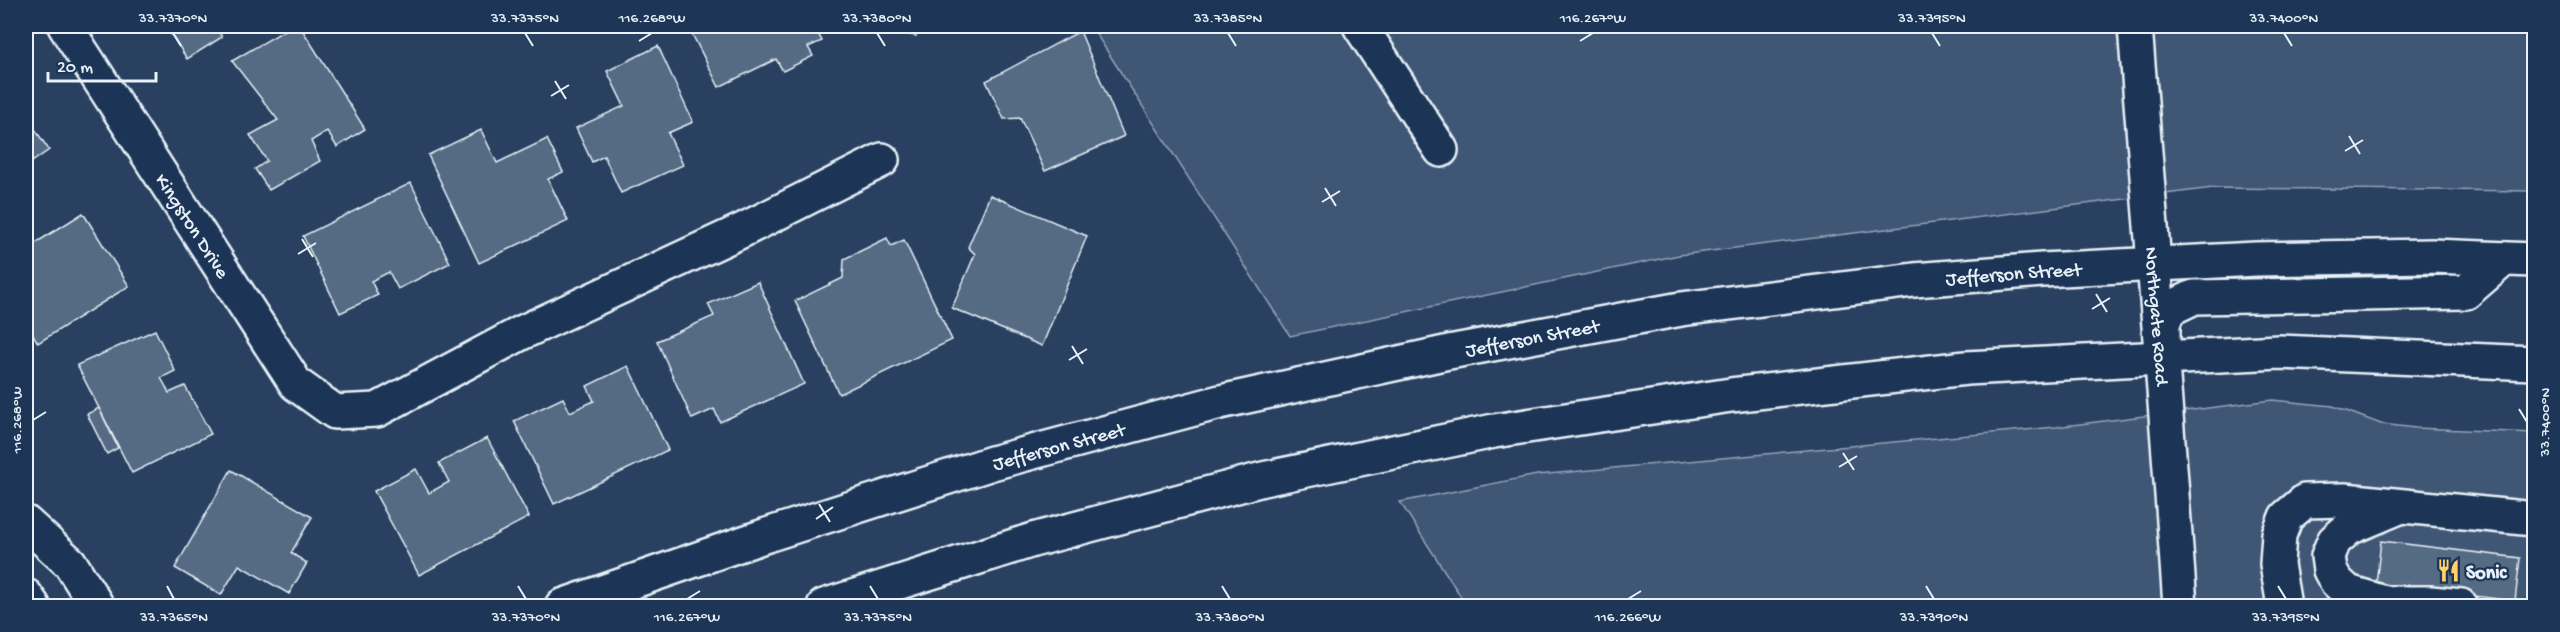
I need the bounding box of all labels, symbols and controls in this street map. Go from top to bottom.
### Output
text: 33.7370°N [138,10,208,28]
text: 33.7375°N [490,10,559,28]
text: 116.268°W [617,10,686,28]
text: 33.7380°N [841,10,912,28]
text: 33.7385°N [1193,10,1262,28]
text: 116.267°W [1559,10,1627,28]
text: 33.7395°N [1897,10,1966,28]
text: 33.7400°N [2249,10,2319,28]
scale bar [48,45,156,83]
text: 20 m [57,58,93,79]
street label: Kingston Drive [148,170,233,284]
street label: Northgate Road [2138,246,2172,389]
street label: Jefferson Street [1945,260,2084,292]
street label: Jefferson Street [1464,316,1603,364]
text: 116.268°W [9,386,27,455]
text: 33.7400°N [2537,387,2555,457]
street label: Jefferson Street [991,419,1130,477]
restaurant icon: Sonic [2435,558,2461,584]
place label: Sonic [2466,563,2507,586]
text: 33.7365°N [139,609,208,627]
text: 33.7370°N [491,609,561,627]
text: 116.267°W [653,609,721,627]
text: 33.7375°N [843,609,912,627]
text: 33.7380°N [1194,609,1265,627]
text: 116.266°W [1594,609,1661,627]
text: 33.7390°N [1899,609,1968,627]
text: 33.7395°N [2251,609,2320,627]

